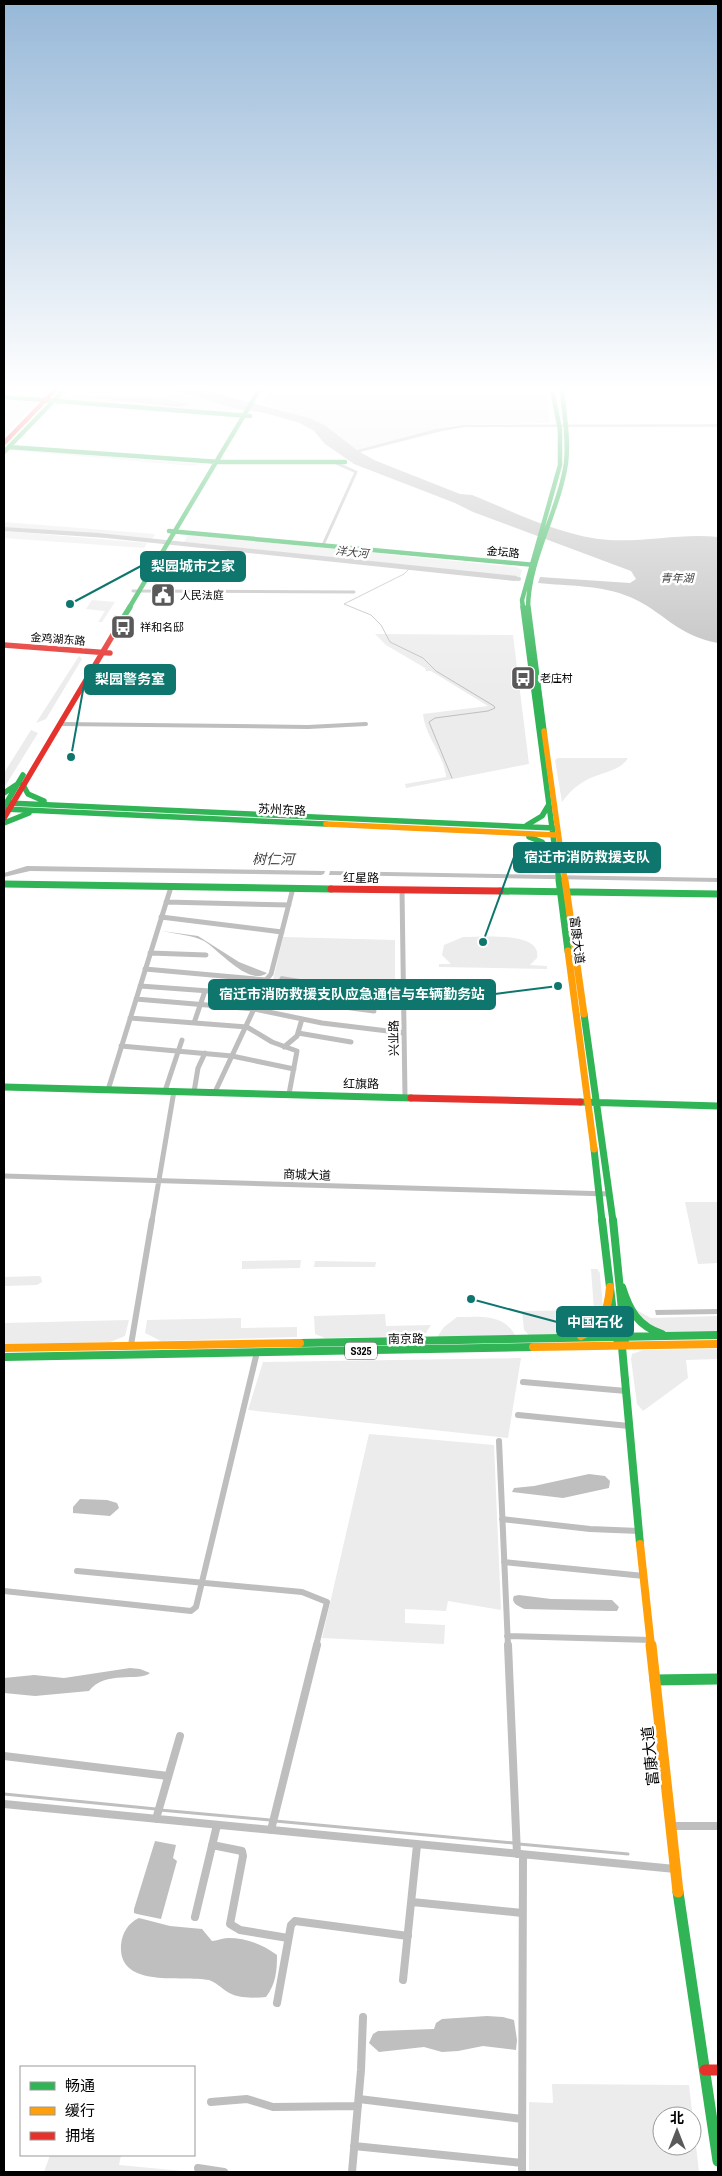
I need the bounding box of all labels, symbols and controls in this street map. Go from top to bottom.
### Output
water label: 洋大河 [335,543,371,561]
street label: 金坛路 [486,544,520,560]
callout: 梨园城市之家 [141,552,245,581]
text: 梨园城市之家 [151,557,235,575]
water label: 青年湖 [661,571,695,585]
public building icon: 人民法庭 [150,582,176,608]
place label: 人民法庭 [180,588,224,602]
bus stop icon: 祥和名邸 [110,614,136,640]
place label: 祥和名邸 [140,620,184,634]
street label: 金鸡湖东路 [30,630,86,648]
callout: 梨园警务室 [85,665,175,694]
bus stop icon: 老庄村 [510,665,536,691]
text: 梨园警务室 [95,670,165,688]
place label: 老庄村 [540,671,573,685]
street label: 苏州东路 [258,801,306,819]
callout: 宿迁市消防救援支队 [514,843,660,872]
text: 宿迁市消防救援支队 [524,848,650,866]
water label: 树仁河 [252,850,297,868]
street label: 红星路 [343,870,379,886]
street label: 富康大道 [566,915,588,965]
callout: 宿迁市消防救援支队应急通信与车辆勤务站 [209,980,495,1009]
text: 宿迁市消防救援支队应急通信与车辆勤务站 [219,985,485,1003]
street label: 兴业路 [386,1020,402,1056]
street label: 红旗路 [343,1076,379,1092]
street label: 商城大道 [283,1166,331,1184]
callout: 中国石化 [557,1307,633,1336]
text: 中国石化 [567,1313,623,1331]
street label: 南京路 [388,1331,424,1347]
road number: S325 [345,1342,377,1360]
street label: 富康大道 [636,1725,664,1787]
legend [20,2066,195,2156]
text: 畅通 [65,2075,95,2096]
text: 缓行 [65,2100,95,2121]
north arrow [652,2106,702,2156]
text: 北 [670,2109,684,2127]
text: 拥堵 [65,2125,95,2146]

